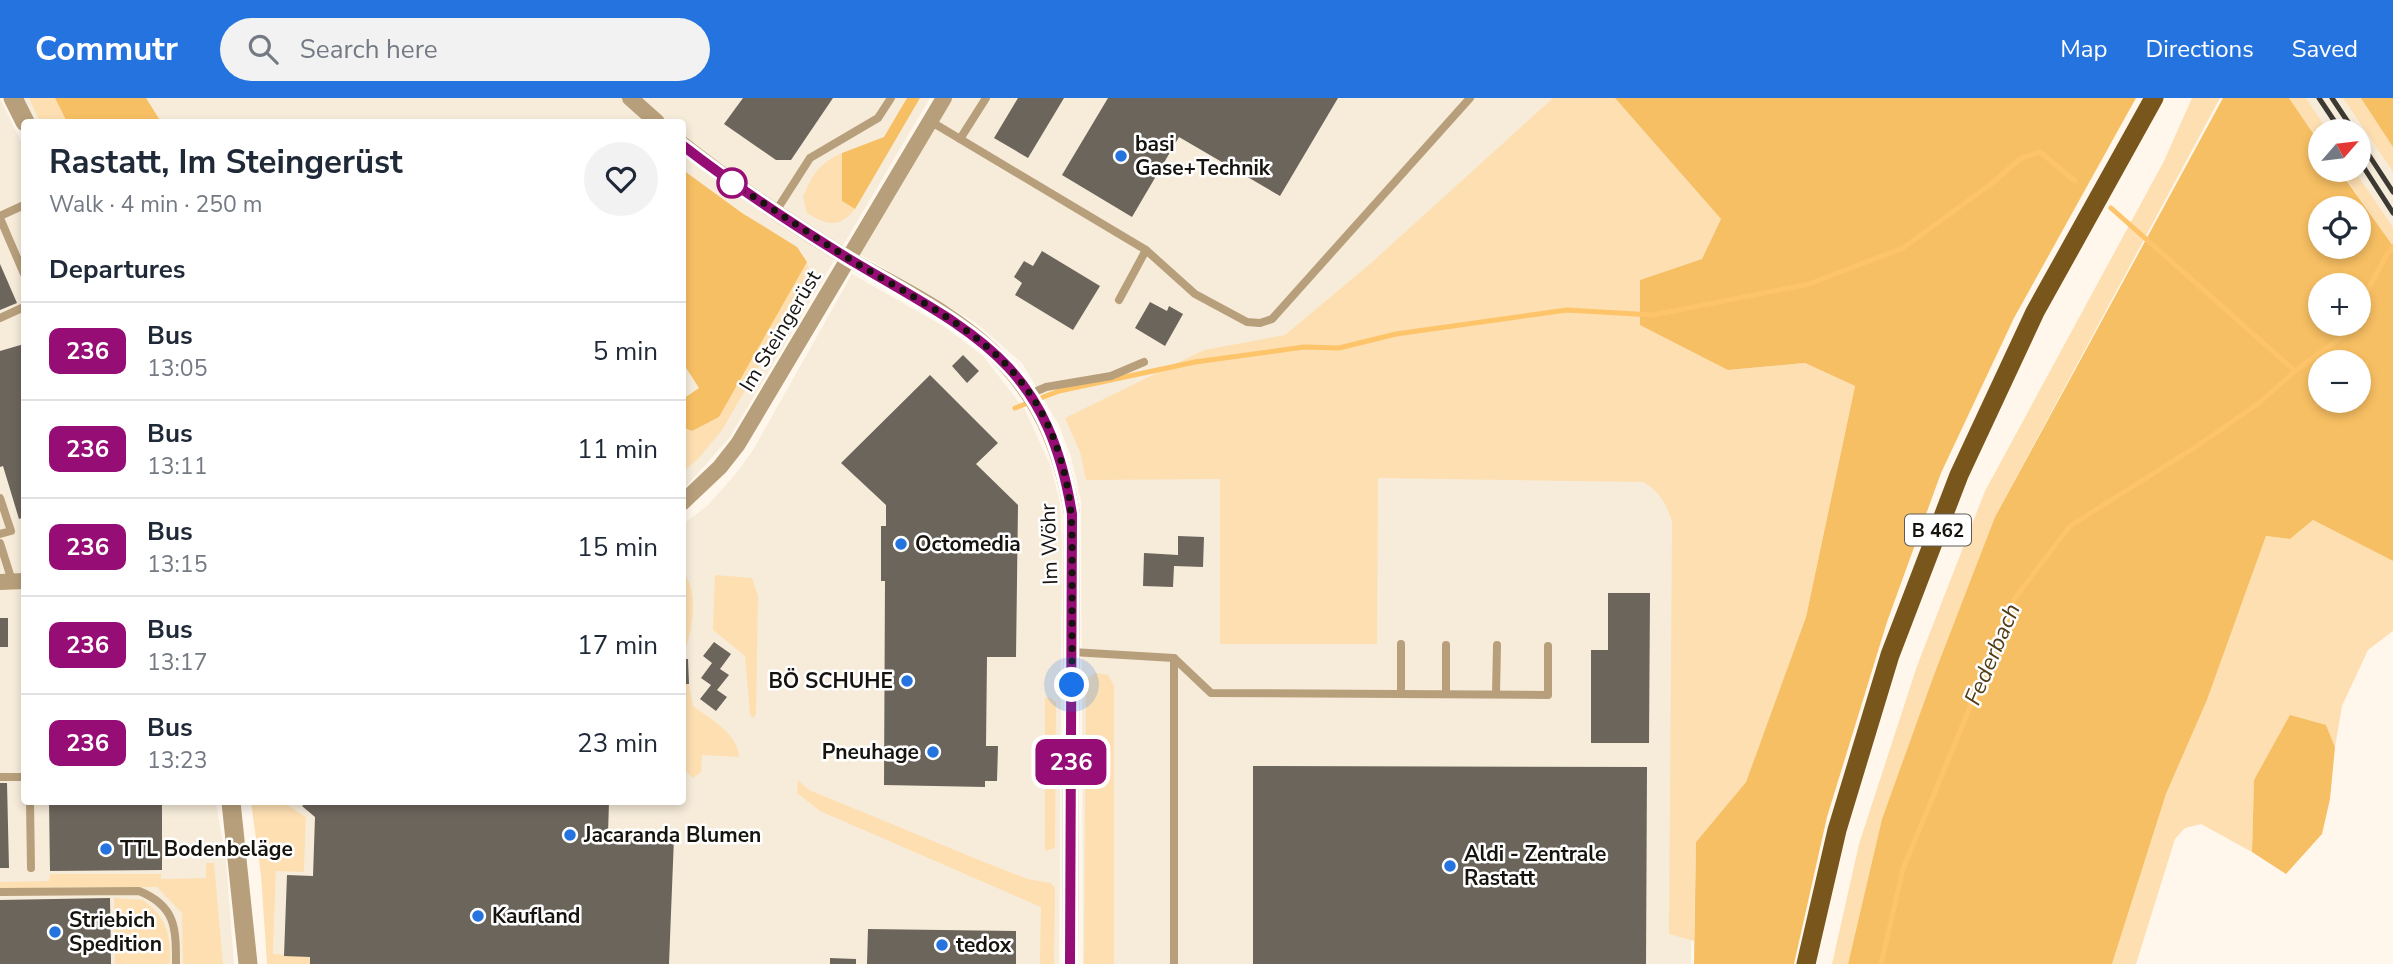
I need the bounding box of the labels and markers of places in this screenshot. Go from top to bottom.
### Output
place label: basi Gase+Technik [1135,130,1271,182]
marker: basi Gase+Technik [1113,148,1129,164]
unlabelled marker [717,168,747,198]
place label: Octomedia [915,530,1021,558]
marker: Octomedia [893,536,909,552]
place label: BÖ SCHUHE [768,667,893,695]
marker: BÖ SCHUHE [899,673,915,689]
place label: Pneuhage [822,738,919,766]
marker: Pneuhage [925,744,941,760]
place label: Jacaranda Blumen [583,821,761,849]
marker: Jacaranda Blumen [562,827,578,843]
place label: TTL Bodenbeläge [120,835,293,863]
place label: Aldi - Zentrale Rastatt [1464,840,1606,892]
marker: TTL Bodenbeläge [98,841,114,857]
marker: Aldi - Zentrale Rastatt [1442,858,1458,874]
place label: Kaufland [492,902,580,930]
place label: Striebich Spedition [69,906,162,958]
marker: Kaufland [470,908,486,924]
marker: Striebich Spedition [47,924,63,940]
place label: tedox [956,931,1012,959]
marker: tedox [934,937,950,953]

